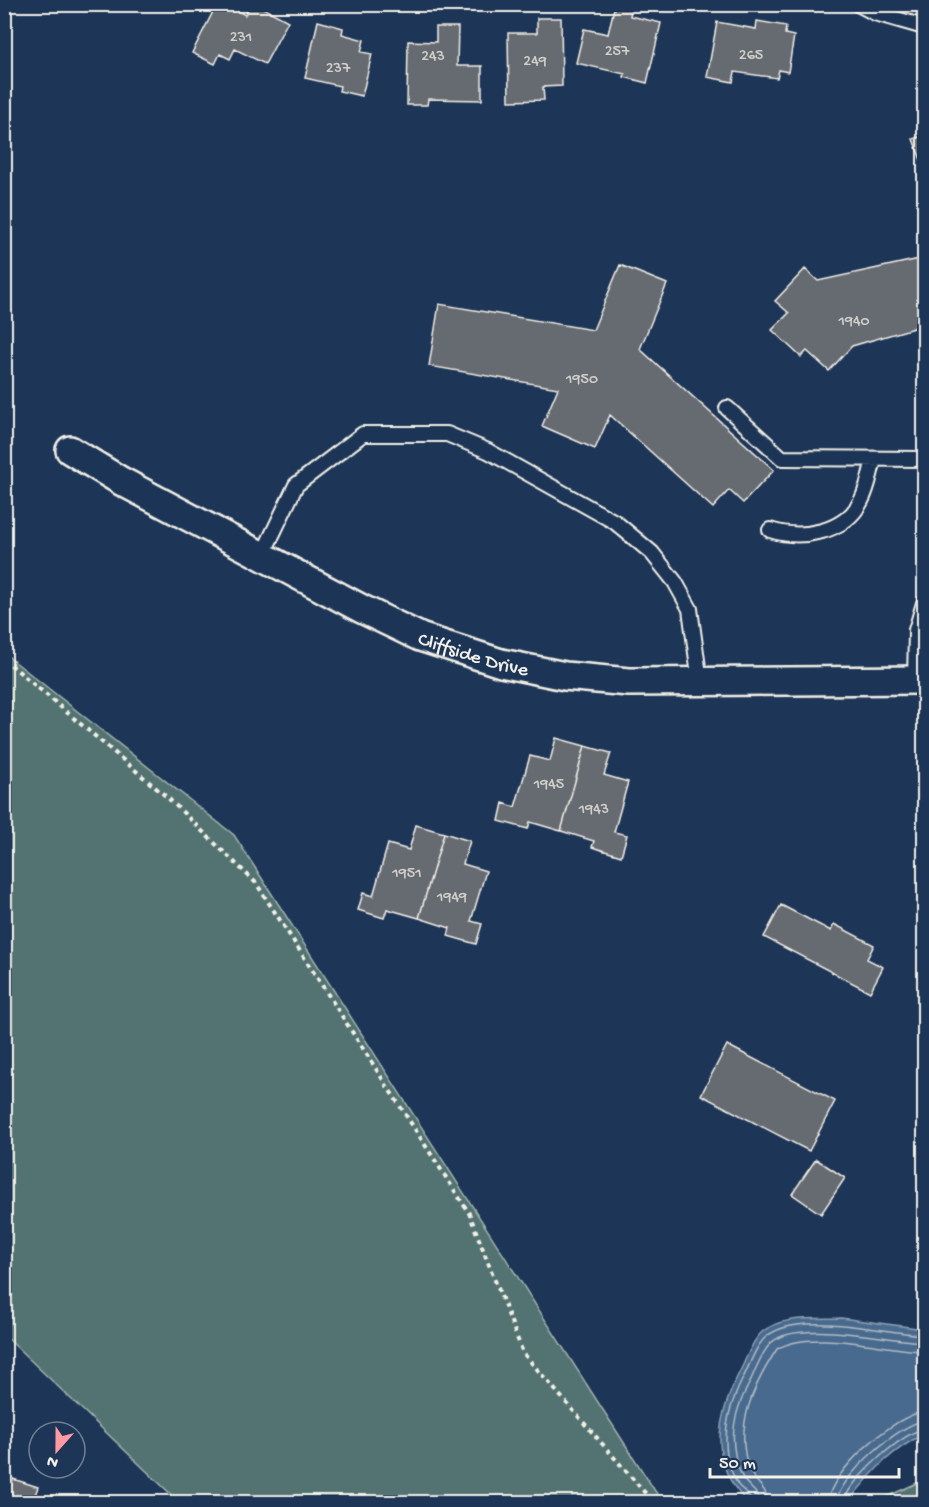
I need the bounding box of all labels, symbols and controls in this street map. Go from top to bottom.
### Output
house number: 231 [230,29,252,48]
house number: 257 [605,43,630,62]
house number: 265 [739,47,763,66]
house number: 243 [421,48,445,67]
house number: 249 [523,53,547,72]
house number: 237 [326,60,351,79]
house number: 1940 [837,313,870,332]
house number: 1950 [565,371,598,390]
street label: Cliffside Drive [414,629,531,683]
house number: 1945 [533,776,564,795]
house number: 1943 [578,801,609,820]
house number: 1951 [391,865,422,884]
house number: 1949 [436,889,467,908]
north arrow [27,1420,87,1480]
scale bar [710,1441,899,1479]
text: N [44,1450,61,1471]
text: 50 m [719,1454,756,1475]

